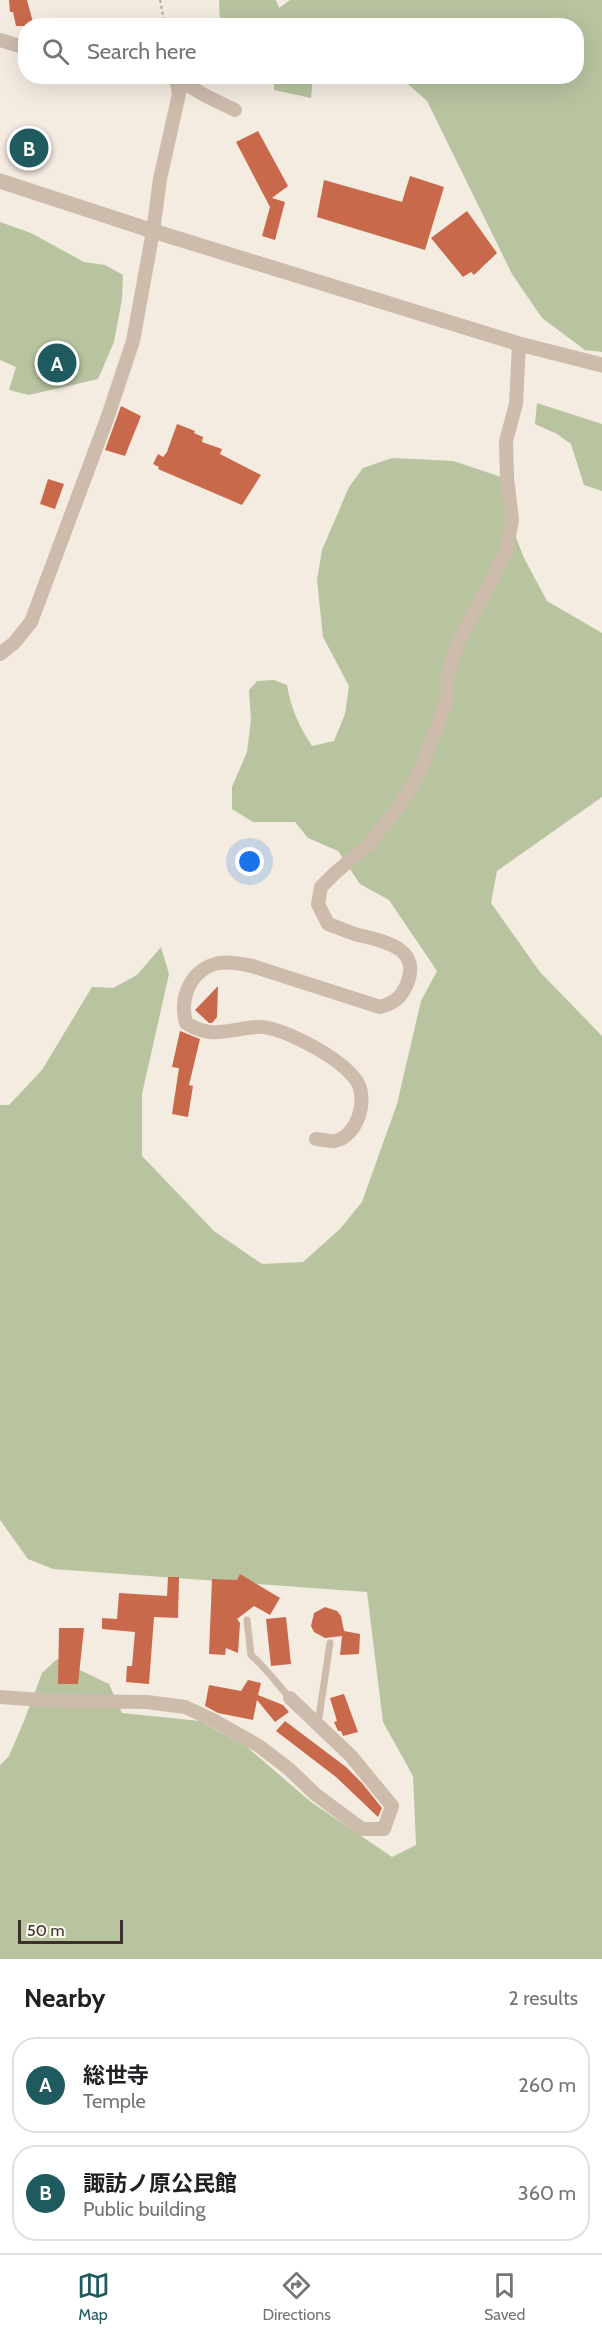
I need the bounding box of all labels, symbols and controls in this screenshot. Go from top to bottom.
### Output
search box [18,18,584,84]
icon: search [39,35,72,68]
text: Search here [87,38,196,65]
pin: B [9,126,48,170]
pin: A [38,340,76,386]
your location [235,847,264,876]
scale bar [18,1917,123,1944]
text: 50 m [27,1921,64,1940]
text: Nearby [24,1982,105,2014]
text: 2 results [508,1986,578,2010]
text: 総世寺 [83,2062,149,2089]
text: A [39,2073,52,2097]
text: 260 m [518,2073,576,2097]
text: Temple [83,2089,146,2113]
text: 諏訪ノ原公民館 [83,2170,237,2197]
text: B [39,2181,52,2205]
text: 360 m [518,2181,576,2205]
text: Public building [83,2197,205,2221]
tab: Map [77,2269,110,2324]
tab: Directions [263,2269,331,2324]
tab: Saved [484,2269,525,2324]

